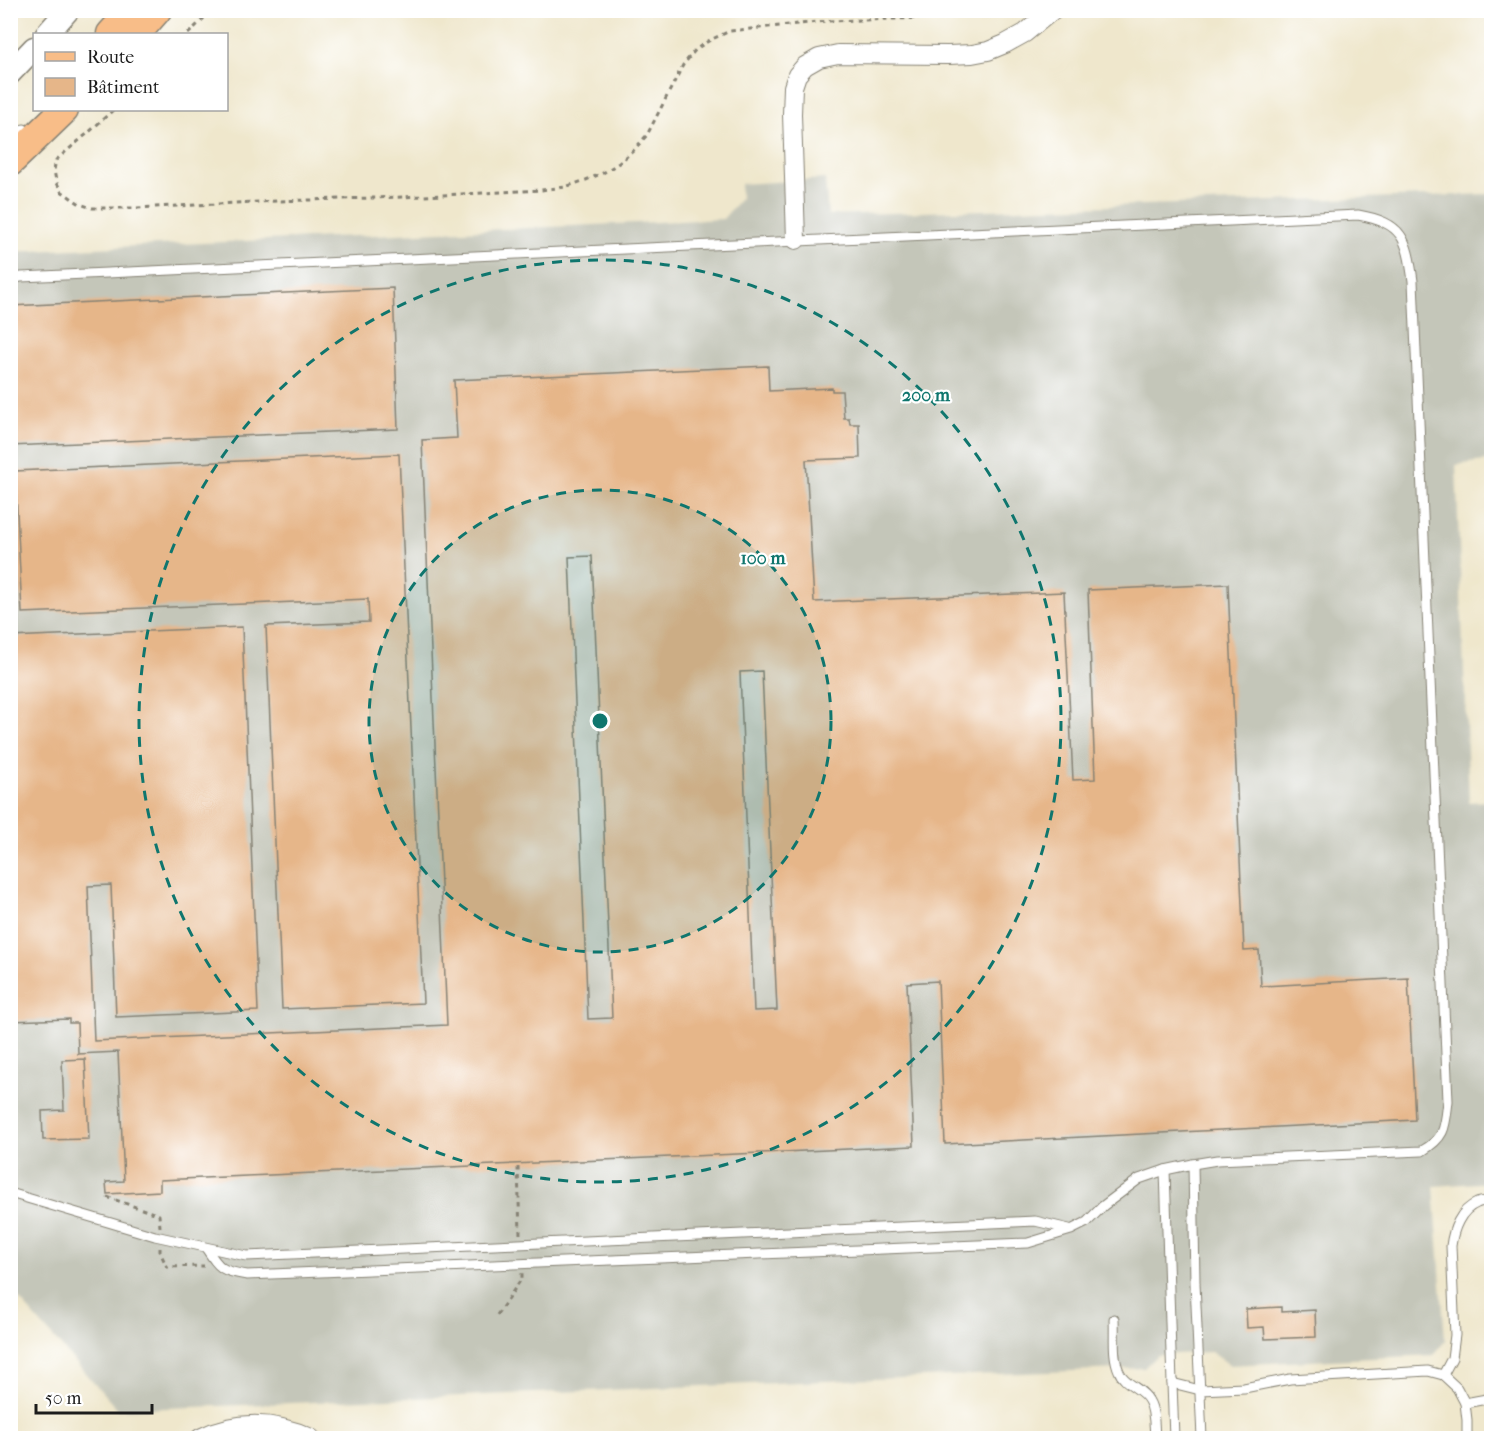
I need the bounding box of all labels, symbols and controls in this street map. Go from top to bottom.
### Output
legend [33,33,228,111]
text: Route [87,47,134,68]
text: Bâtiment [87,77,160,98]
text: 200 m [902,385,951,406]
text: 100 m [740,548,787,569]
centre of rings [590,711,610,731]
scale bar [36,1377,152,1415]
text: 50 m [45,1388,82,1409]

